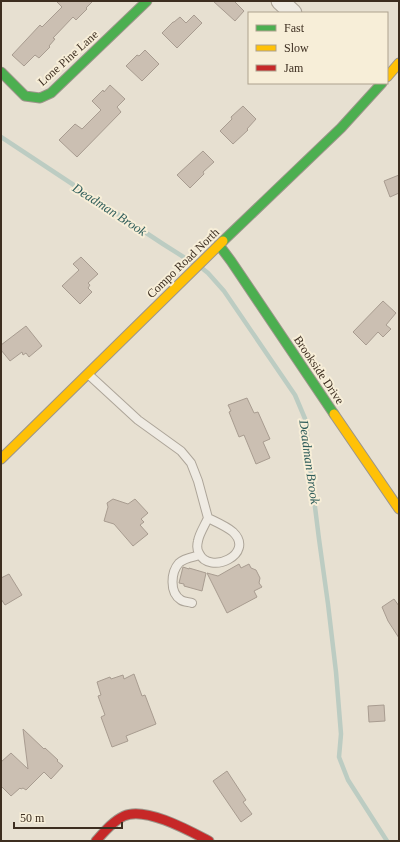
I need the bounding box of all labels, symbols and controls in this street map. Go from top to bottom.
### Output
legend [248,12,388,84]
text: Fast [284,21,305,35]
street label: Lone Pine Lane [35,27,101,89]
text: Slow [284,41,309,55]
text: Jam [284,61,304,75]
water label: Deadman Brook [69,179,150,239]
street label: Compo Road North [144,225,222,301]
street label: Brookside Drive [291,333,347,407]
water label: Deadman Brook [296,418,323,505]
scale bar [14,804,122,830]
text: 50 m [20,811,45,825]

